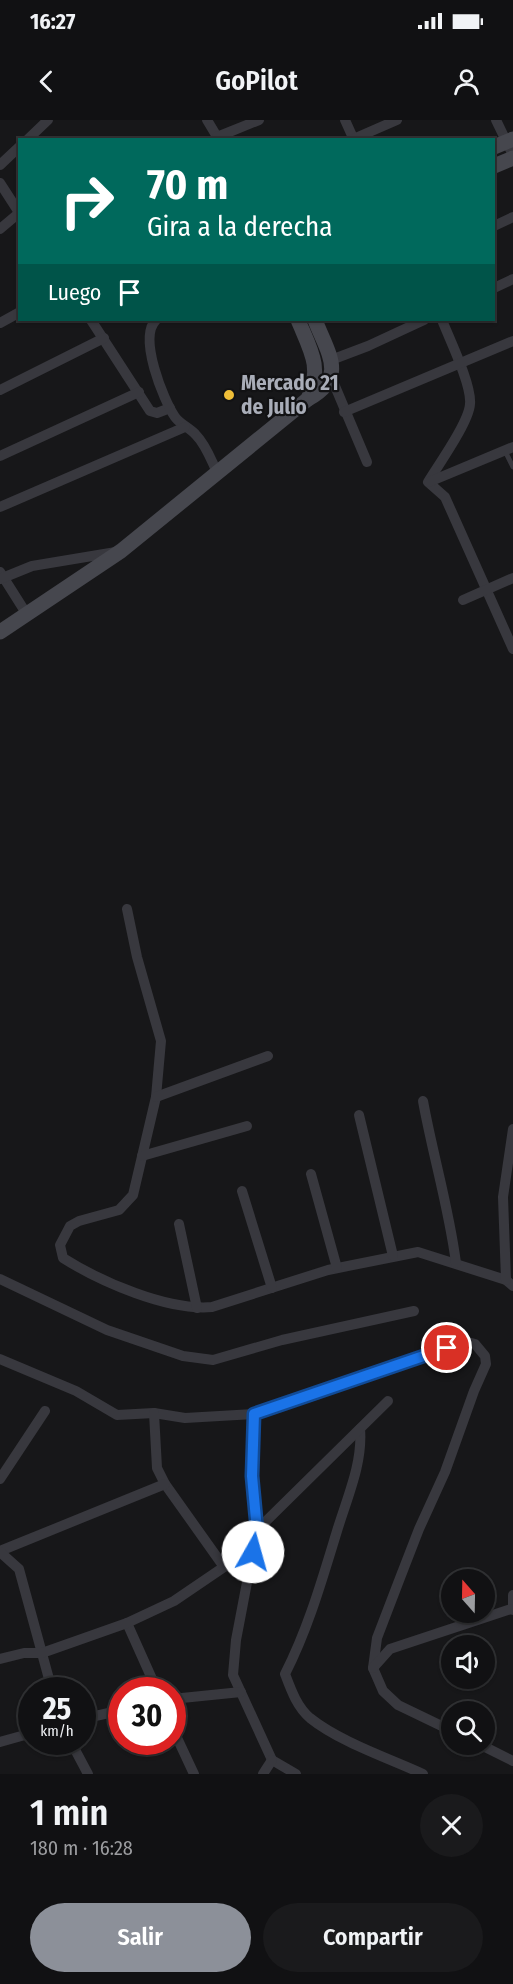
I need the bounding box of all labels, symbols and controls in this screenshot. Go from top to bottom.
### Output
text: 16:27 [30,8,75,35]
icon: back [30,65,63,98]
text: GoPilot [215,65,298,97]
icon: person [450,65,483,98]
text: 70 m [147,160,228,210]
icon: right [48,162,126,240]
text: Gira a la derecha [147,211,332,243]
icon: arrive [113,276,146,309]
text: Luego [48,279,101,306]
place label: Mercado 21 de Julio [241,370,339,420]
marker: Mercado 21 de Julio [222,388,236,402]
pin [421,1322,472,1373]
icon: arrive [430,1331,463,1364]
position arrow [221,1520,285,1584]
north arrow [441,1569,495,1623]
map controls [441,1569,495,1755]
button: sound [441,1635,495,1689]
speed limit sign: 30 [108,1677,186,1755]
text: 25 [43,1691,71,1727]
button: search [441,1701,495,1755]
text: km/h [40,1722,74,1740]
text: 1 min [30,1791,108,1835]
button: close [420,1794,483,1857]
text: 180 m · 16:28 [30,1836,133,1860]
button: Salir [30,1903,251,1972]
button: Compartir [263,1903,483,1972]

